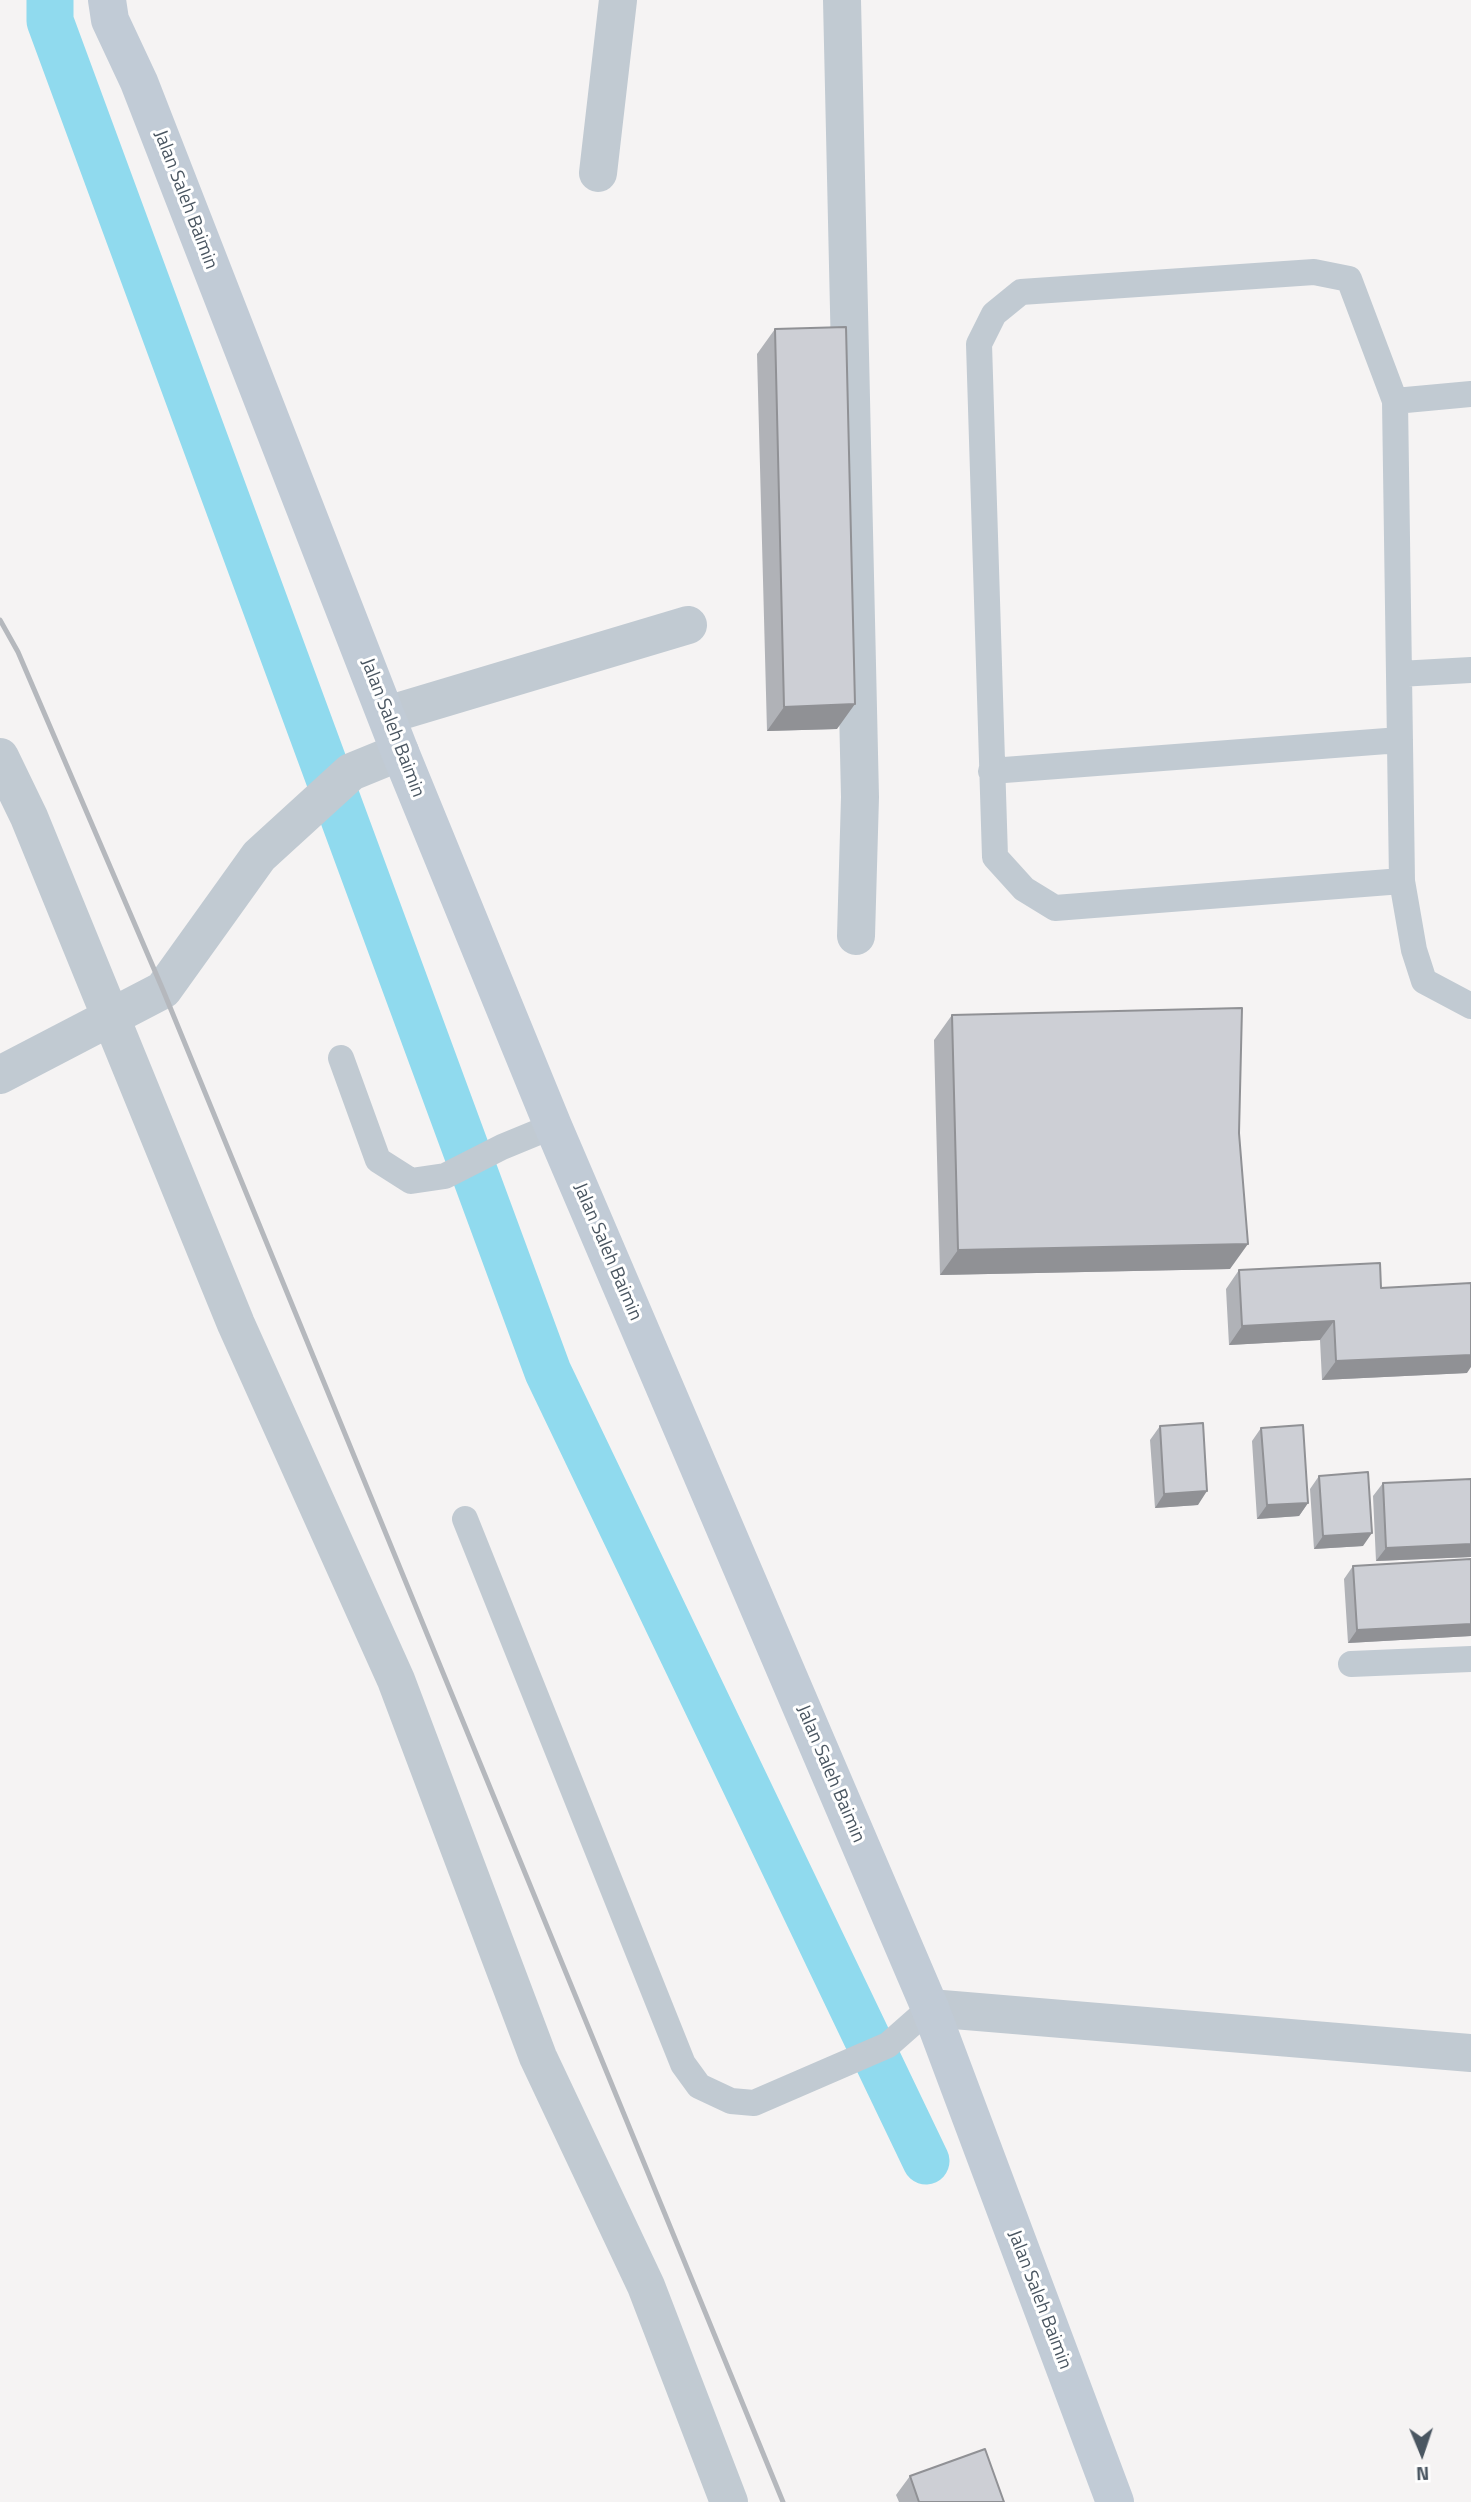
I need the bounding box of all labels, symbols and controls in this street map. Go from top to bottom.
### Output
street label: Jalan Saleh Baimin [148,127,222,273]
street label: Jalan Saleh Baimin [355,655,429,801]
street label: Jalan Saleh Baimin [568,1180,646,1324]
street label: Jalan Saleh Baimin [791,1702,869,1846]
street label: Jalan Saleh Baimin [1002,2227,1076,2373]
north arrow [1387,2418,1457,2488]
text: N [1416,2460,1430,2489]

